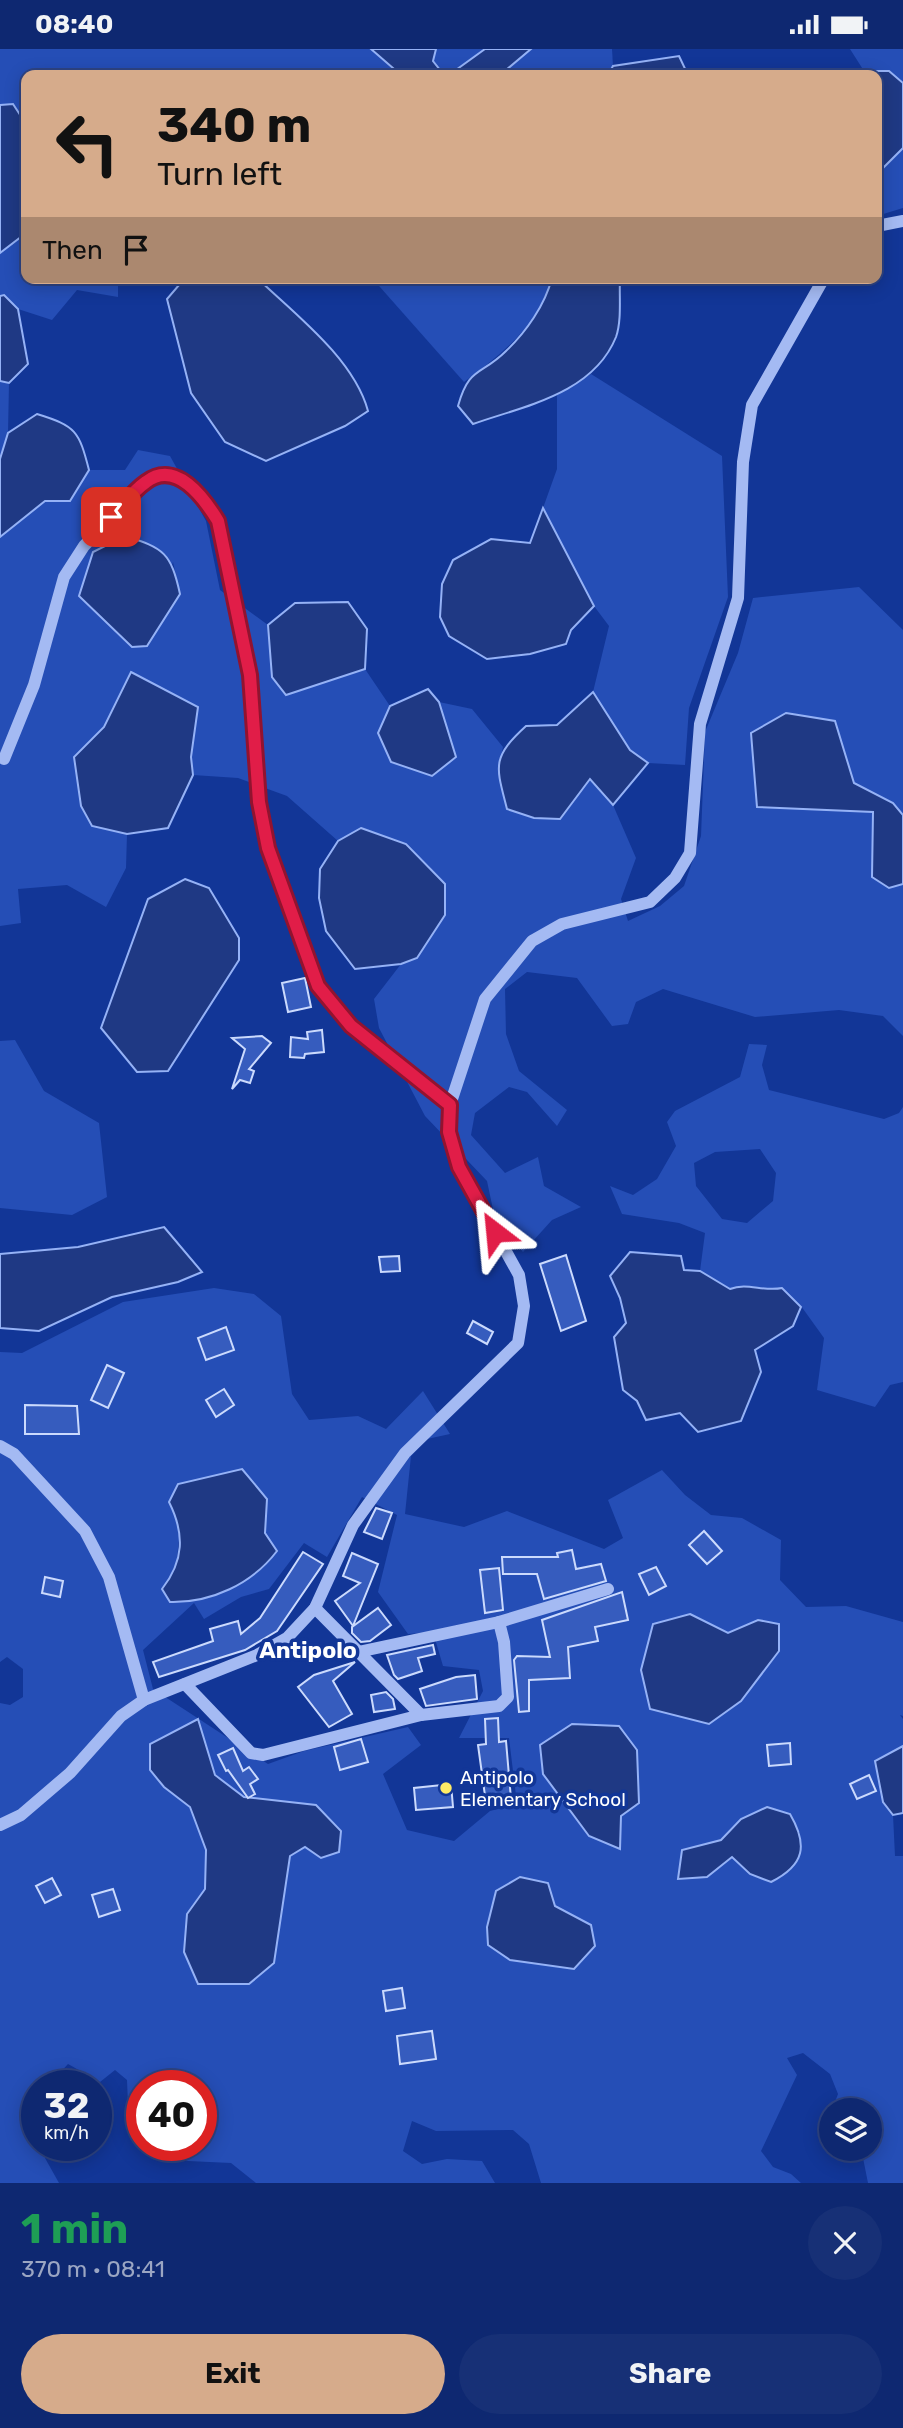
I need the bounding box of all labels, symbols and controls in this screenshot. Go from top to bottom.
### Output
text: 08:40 [35,9,113,40]
text: 340 m [157,96,311,154]
icon: left [42,98,133,189]
text: Turn left [157,155,282,193]
icon: arrive [117,231,155,269]
text: Then [42,235,103,266]
pin [81,487,141,547]
icon: arrive [92,498,130,536]
position arrow [458,1195,532,1269]
district label: Antipolo [259,1636,357,1664]
place label: Antipolo Elementary School [460,1766,626,1811]
marker: Antipolo Elementary School [438,1780,454,1796]
speed limit sign: 40 [126,2070,217,2161]
text: 32 [44,2085,89,2127]
map controls [819,2098,882,2161]
button: layers [819,2098,882,2161]
text: km/h [44,2122,89,2144]
text: 1 min [21,2204,128,2254]
button: close [808,2206,882,2280]
text: 370 m · 08:41 [21,2255,165,2283]
button: Exit [21,2334,445,2414]
button: Share [459,2334,882,2414]

